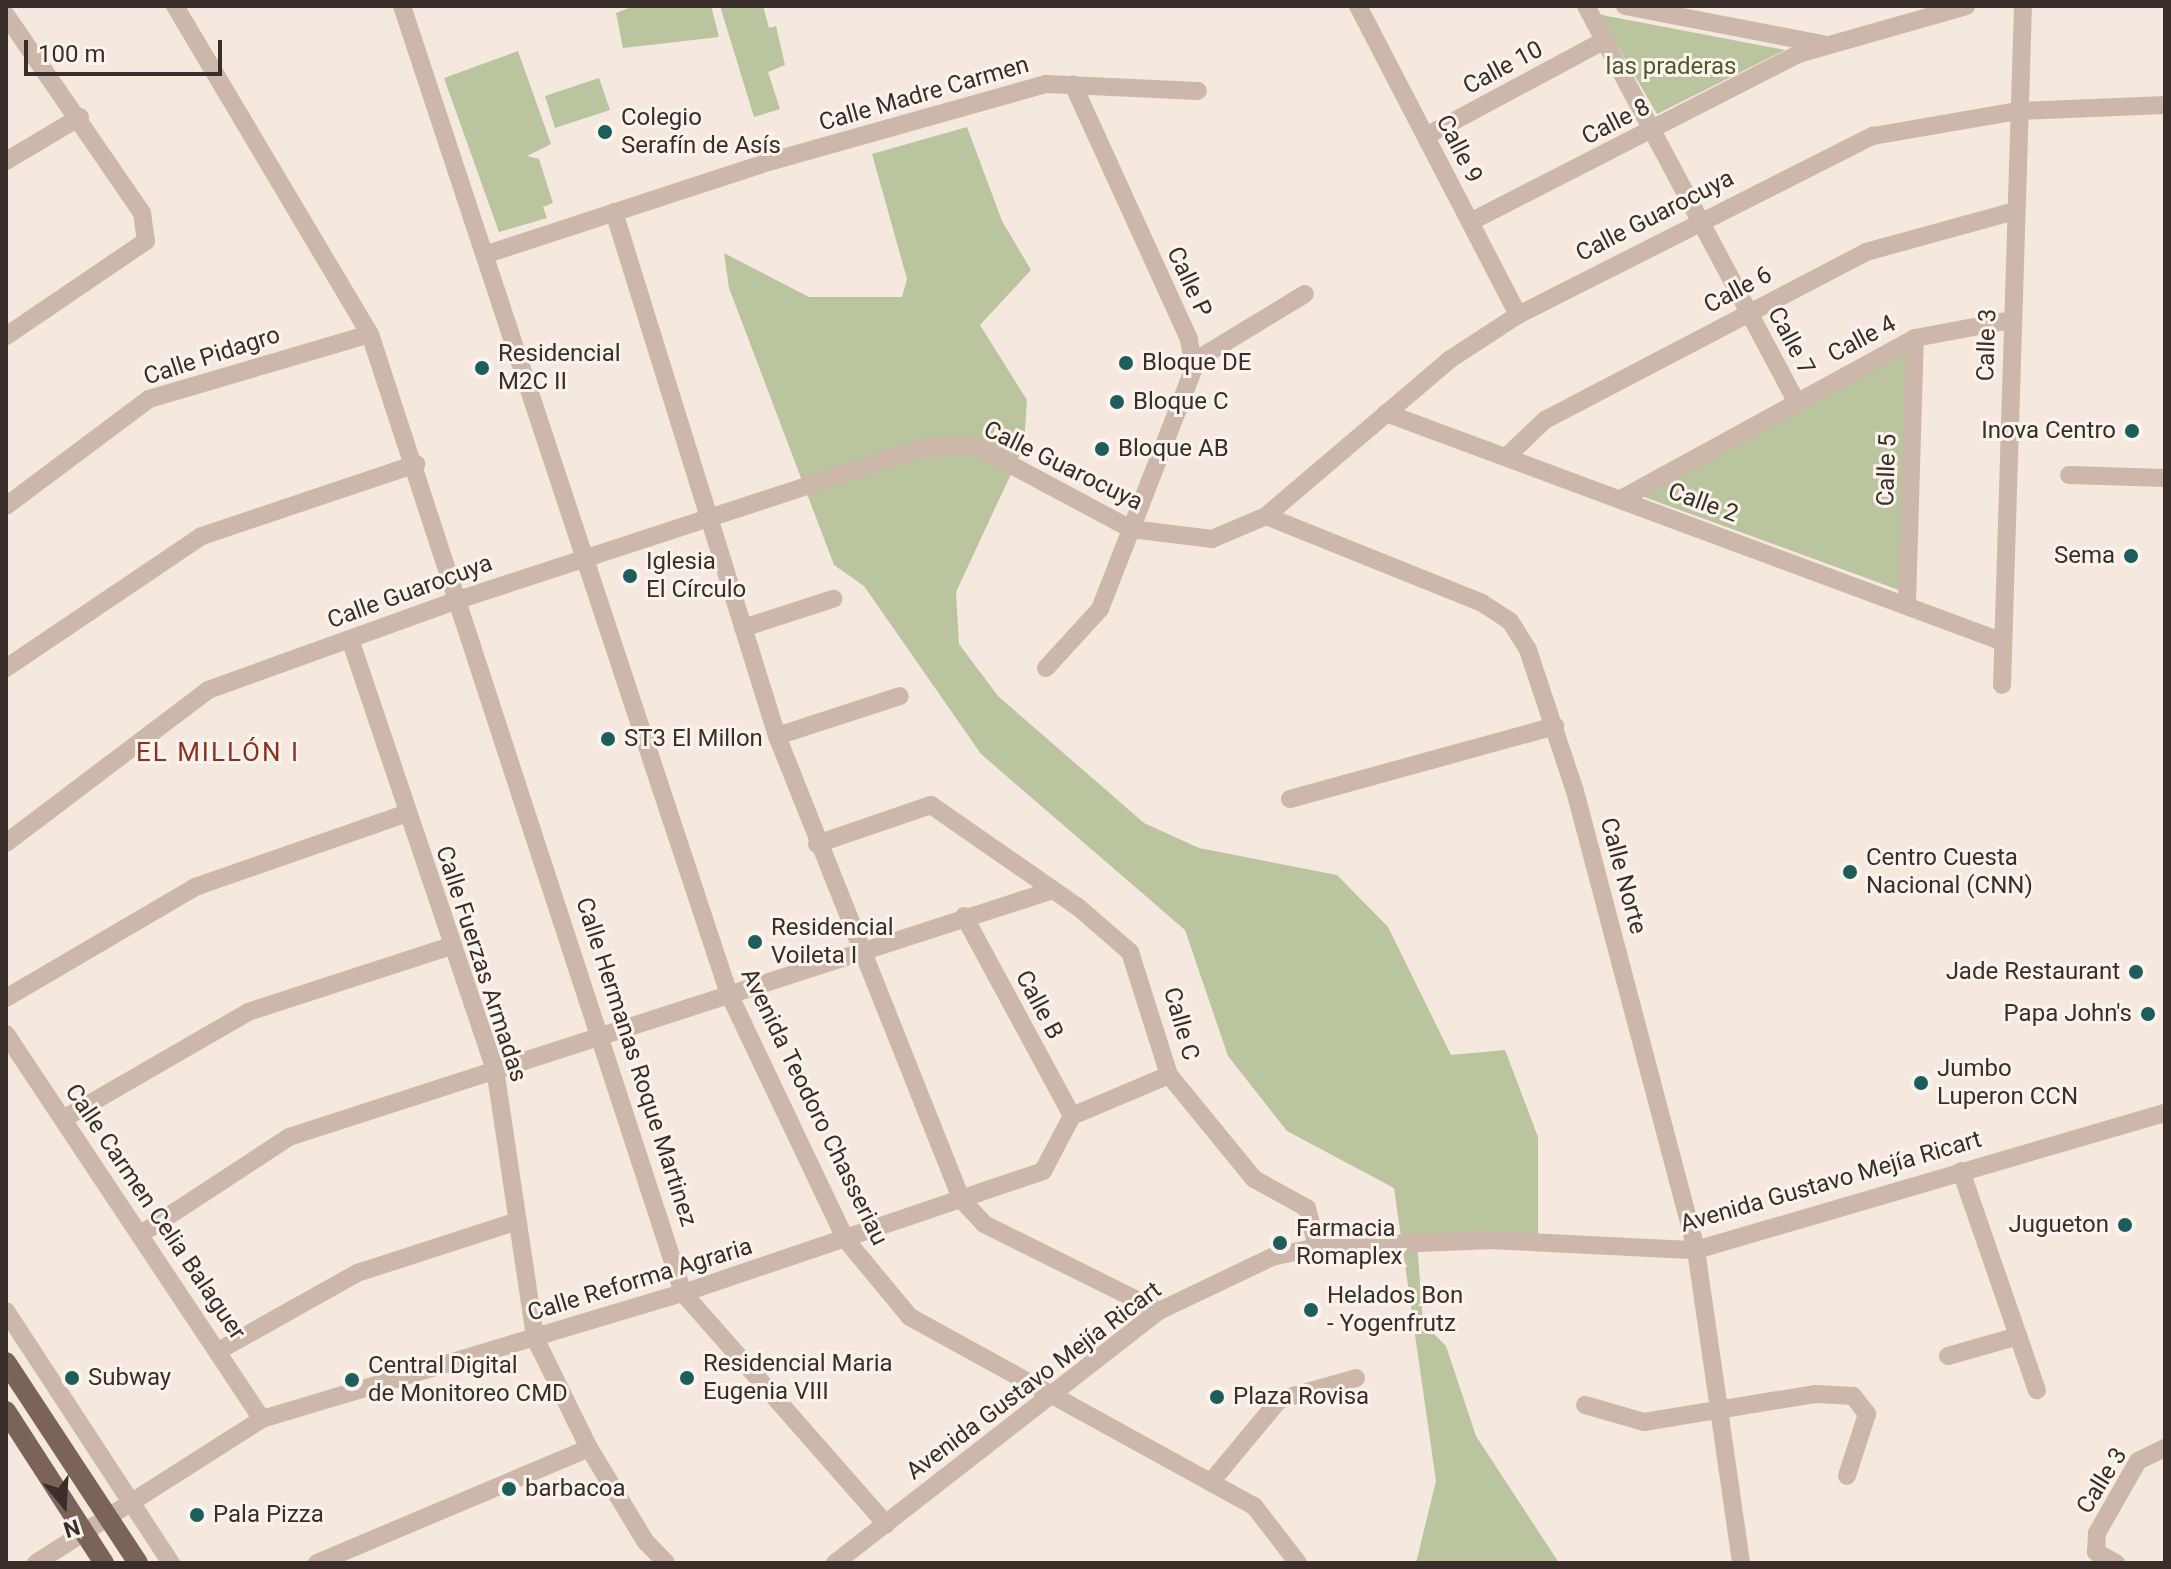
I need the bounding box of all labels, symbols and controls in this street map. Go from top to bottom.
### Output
scale bar [28,24,226,74]
street label: Calle 10 [1458,35,1548,101]
text: 100 m [38,40,105,68]
street label: Calle Madre Carmen [816,50,1032,138]
park label: las praderas [1606,53,1736,81]
street label: Calle 8 [1577,93,1655,151]
place label: Colegio Serafín de Asís [621,104,781,160]
street label: Calle 9 [1430,110,1488,188]
marker: Colegio Serafín de Asís [596,123,614,141]
street label: Calle Guarocuya [1571,164,1739,268]
street label: Calle P [1160,242,1218,322]
street label: Calle 6 [1699,260,1777,320]
street label: Calle 7 [1761,302,1821,380]
street label: Calle 3 [1971,308,2003,382]
street label: Calle 4 [1823,309,1901,369]
street label: Calle Pidagro [140,320,284,392]
place label: Residencial M2C II [498,340,621,396]
place label: Bloque DE [1142,349,1251,377]
marker: Bloque DE [1117,354,1135,372]
marker: Residencial M2C II [473,359,491,377]
place label: Bloque C [1133,388,1229,416]
marker: Bloque C [1108,393,1126,411]
street label: Calle Guarocuya [979,415,1147,517]
place label: Inova Centro [1981,417,2116,445]
marker: Inova Centro [2123,422,2141,440]
street label: Calle 5 [1871,433,1903,507]
place label: Bloque AB [1118,435,1229,463]
marker: Bloque AB [1093,440,1111,458]
street label: Calle 2 [1664,477,1742,529]
place label: Sema [2054,542,2115,570]
marker: Sema [2122,547,2140,565]
place label: Iglesia El Círculo [646,548,746,604]
street label: Calle Guarocuya [324,549,496,635]
marker: Iglesia El Círculo [621,567,639,585]
place label: ST3 El Millon [624,725,763,753]
marker: ST3 El Millon [599,730,617,748]
district label: EL MILLÓN I [136,737,300,769]
street label: Calle Norte [1594,815,1652,937]
street label: Calle Fuerzas Armadas [429,842,533,1086]
place label: Centro Cuesta Nacional (CNN) [1866,844,2033,900]
marker: Centro Cuesta Nacional (CNN) [1841,863,1859,881]
street label: Calle Hermanas Roque Martinez [569,894,703,1230]
place label: Residencial Voileta I [771,914,894,970]
marker: Residencial Voileta I [746,933,764,951]
place label: Jade Restaurant [1946,958,2120,986]
marker: Jade Restaurant [2127,963,2145,981]
street label: Avenida Teodoro Chasseriau [734,964,894,1250]
street label: Calle B [1009,966,1069,1044]
street label: Calle C [1157,984,1205,1064]
place label: Papa John's [2004,1000,2132,1028]
marker: Papa John's [2139,1005,2157,1023]
place label: Jumbo Luperon CCN [1937,1055,2078,1111]
marker: Jumbo Luperon CCN [1912,1074,1930,1092]
street label: Calle Carmen Celia Balaguer [59,1079,251,1345]
street label: Avenida Gustavo Mejía Ricart [1677,1125,1985,1239]
place label: Jugueton [2009,1211,2109,1239]
place label: Farmacia Romaplex [1296,1215,1403,1271]
marker: Jugueton [2116,1216,2134,1234]
street label: Calle Reforma Agraria [524,1232,756,1328]
marker: Farmacia Romaplex [1271,1234,1289,1252]
street label: Avenida Gustavo Mejía Ricart [901,1276,1167,1486]
place label: Helados Bon - Yogenfrutz [1327,1282,1463,1338]
marker: Helados Bon - Yogenfrutz [1302,1301,1320,1319]
place label: Residencial Maria Eugenia VIII [703,1350,893,1406]
place label: Central Digital de Monitoreo CMD [368,1352,568,1408]
place label: Subway [88,1364,171,1392]
marker: Subway [63,1369,81,1387]
marker: Residencial Maria Eugenia VIII [678,1369,696,1387]
marker: Central Digital de Monitoreo CMD [343,1371,361,1389]
place label: Plaza Rovisa [1233,1383,1369,1411]
marker: Plaza Rovisa [1208,1388,1226,1406]
street label: Calle 3 [2071,1443,2133,1519]
north arrow [24,1465,104,1545]
place label: barbacoa [525,1475,626,1503]
marker: barbacoa [500,1480,518,1498]
place label: Pala Pizza [213,1501,324,1529]
marker: Pala Pizza [188,1506,206,1524]
text: N [60,1514,83,1543]

